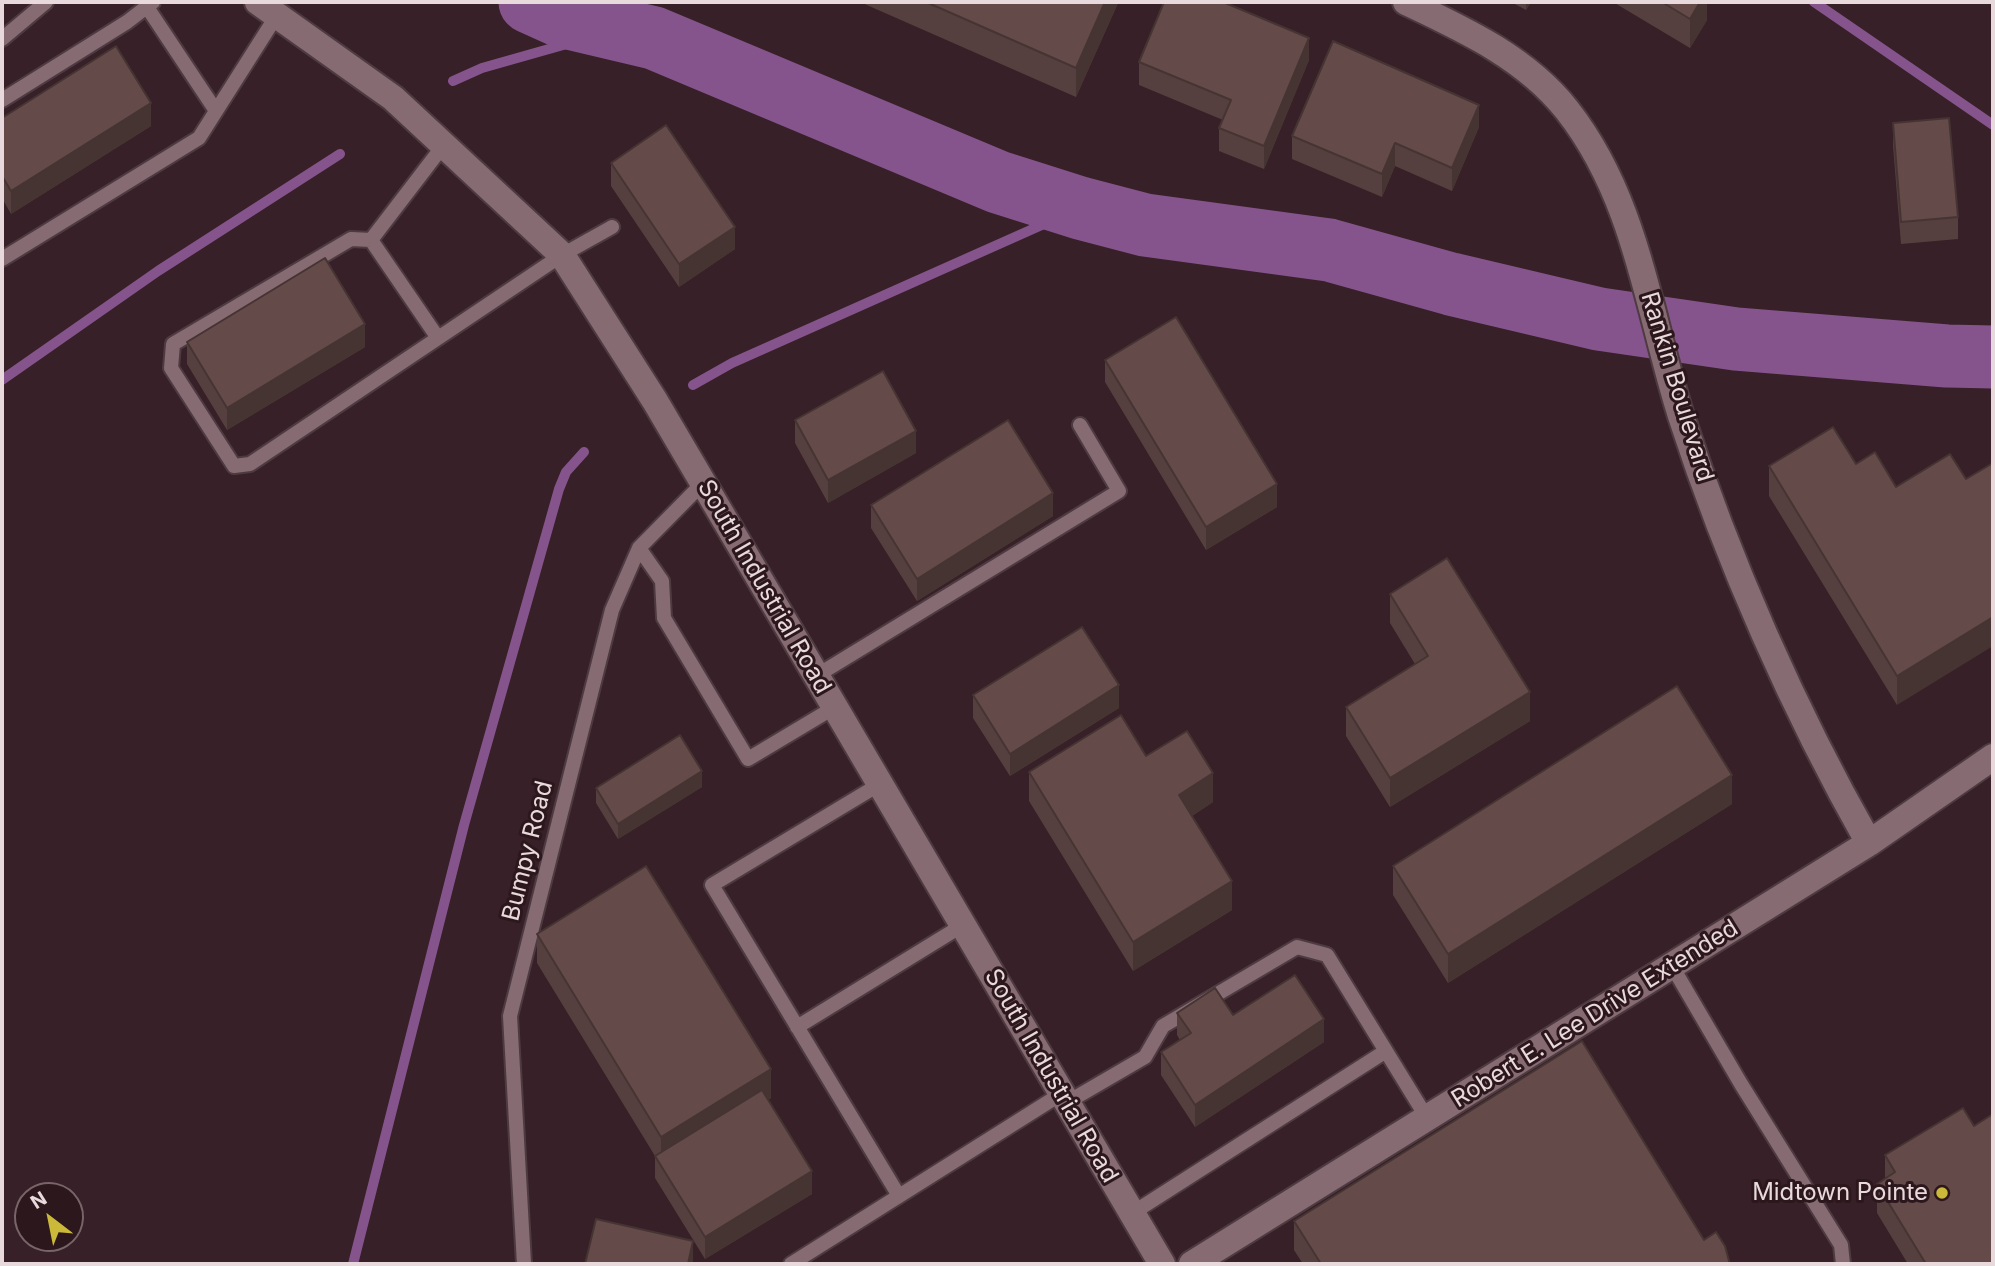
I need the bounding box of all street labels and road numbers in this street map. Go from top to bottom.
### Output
street label: Rankin Boulevard [1634,289,1720,485]
street label: South Industrial Road [691,475,837,699]
street label: Bumpy Road [497,778,559,924]
street label: Robert E. Lee Drive Extended [1447,914,1743,1114]
street label: South Industrial Road [978,964,1124,1188]

